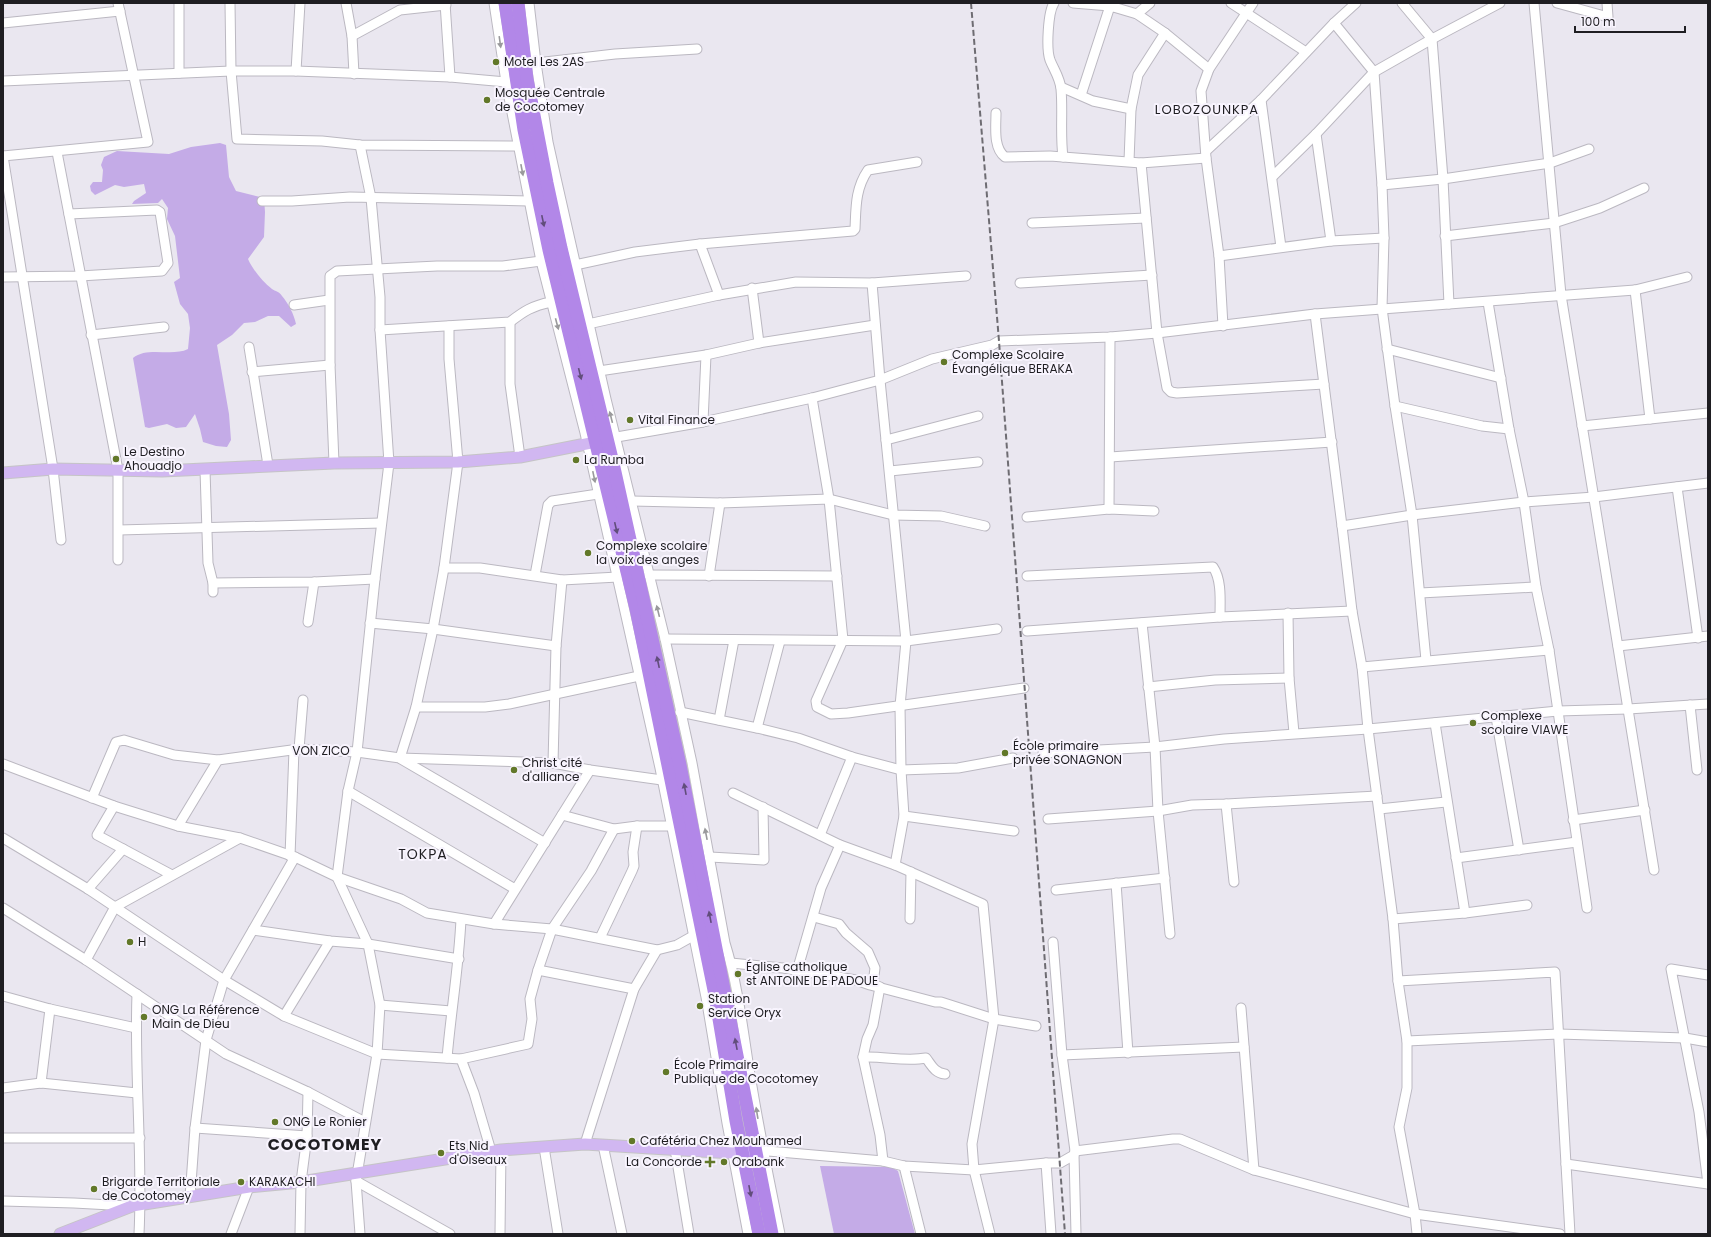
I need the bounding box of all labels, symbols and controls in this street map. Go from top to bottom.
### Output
scale bar [1575,8,1685,34]
text: 100 m [1581,13,1615,30]
one-way arrow [497,36,503,48]
place label: Motel Les 2AS [504,53,584,70]
marker: Motel Les 2AS [491,57,501,67]
place label: Mosquée Centrale de Cocotomey [495,84,605,115]
marker: Mosquée Centrale de Cocotomey [482,95,492,105]
district label: LOBOZOUNKPA [1155,100,1259,119]
one-way arrow [520,163,526,176]
one-way arrow [541,214,547,227]
one-way arrow [554,318,560,330]
place label: Complexe Scolaire Évangélique BERAKA [952,346,1073,377]
marker: Complexe Scolaire Évangélique BERAKA [939,357,949,367]
one-way arrow [577,368,583,380]
one-way arrow [607,411,613,423]
place label: Vital Finance [638,411,715,428]
marker: Vital Finance [625,415,635,425]
place label: Le Destino Ahouadjo [124,443,185,474]
place label: La Rumba [584,451,644,468]
marker: Le Destino Ahouadjo [111,454,121,464]
marker: La Rumba [571,455,581,465]
one-way arrow [592,471,598,483]
one-way arrow [614,522,620,534]
place label: Complexe scolaire la voix des anges [596,537,707,568]
marker: Complexe scolaire la voix des anges [583,548,593,558]
one-way arrow [655,605,661,617]
one-way arrow [654,656,660,668]
place label: Complexe scolaire VIAWE [1481,707,1568,738]
marker: Complexe scolaire VIAWE [1468,718,1478,728]
place label: École primaire privée SONAGNON [1013,737,1122,768]
street label: VON ZICO [292,742,350,759]
marker: École primaire privée SONAGNON [1000,748,1010,758]
place label: Christ cité d'alliance [522,754,582,785]
marker: Christ cité d'alliance [509,765,519,775]
one-way arrow [681,783,687,796]
one-way arrow [702,828,708,840]
district label: TOKPA [398,844,448,864]
one-way arrow [707,911,713,923]
place label: H [138,933,146,950]
marker: H [125,937,135,947]
place label: Église catholique st ANTOINE DE PADOUE [746,958,878,989]
marker: Église catholique st ANTOINE DE PADOUE [733,969,743,979]
place label: Station Service Oryx [708,990,781,1021]
place label: ONG La Référence Main de Dieu [152,1001,259,1032]
marker: Station Service Oryx [695,1001,705,1011]
marker: ONG La Référence Main de Dieu [139,1012,149,1022]
one-way arrow [732,1038,738,1051]
place label: École Primaire Publique de Cocotomey [674,1056,819,1087]
marker: École Primaire Publique de Cocotomey [661,1067,671,1077]
one-way arrow [753,1107,759,1119]
place label: ONG Le Ronier [283,1113,367,1130]
marker: ONG Le Ronier [270,1117,280,1127]
place label: Cafétéria Chez Mouhamed [640,1132,802,1149]
district label: COCOTOMEY [268,1133,382,1156]
marker: Cafétéria Chez Mouhamed [627,1136,637,1146]
place label: Ets Nid d'Oiseaux [449,1137,507,1168]
marker: Ets Nid d'Oiseaux [436,1148,446,1158]
place label: La Concorde [626,1153,702,1170]
place label: Orabank [732,1153,785,1170]
marker: La Concorde [705,1157,715,1167]
marker: Orabank [719,1157,729,1167]
place label: Brigarde Territoriale de Cocotomey [102,1173,220,1204]
place label: KARAKACHI [249,1173,316,1190]
marker: KARAKACHI [236,1177,246,1187]
marker: Brigarde Territoriale de Cocotomey [89,1184,99,1194]
one-way arrow [747,1184,753,1197]

